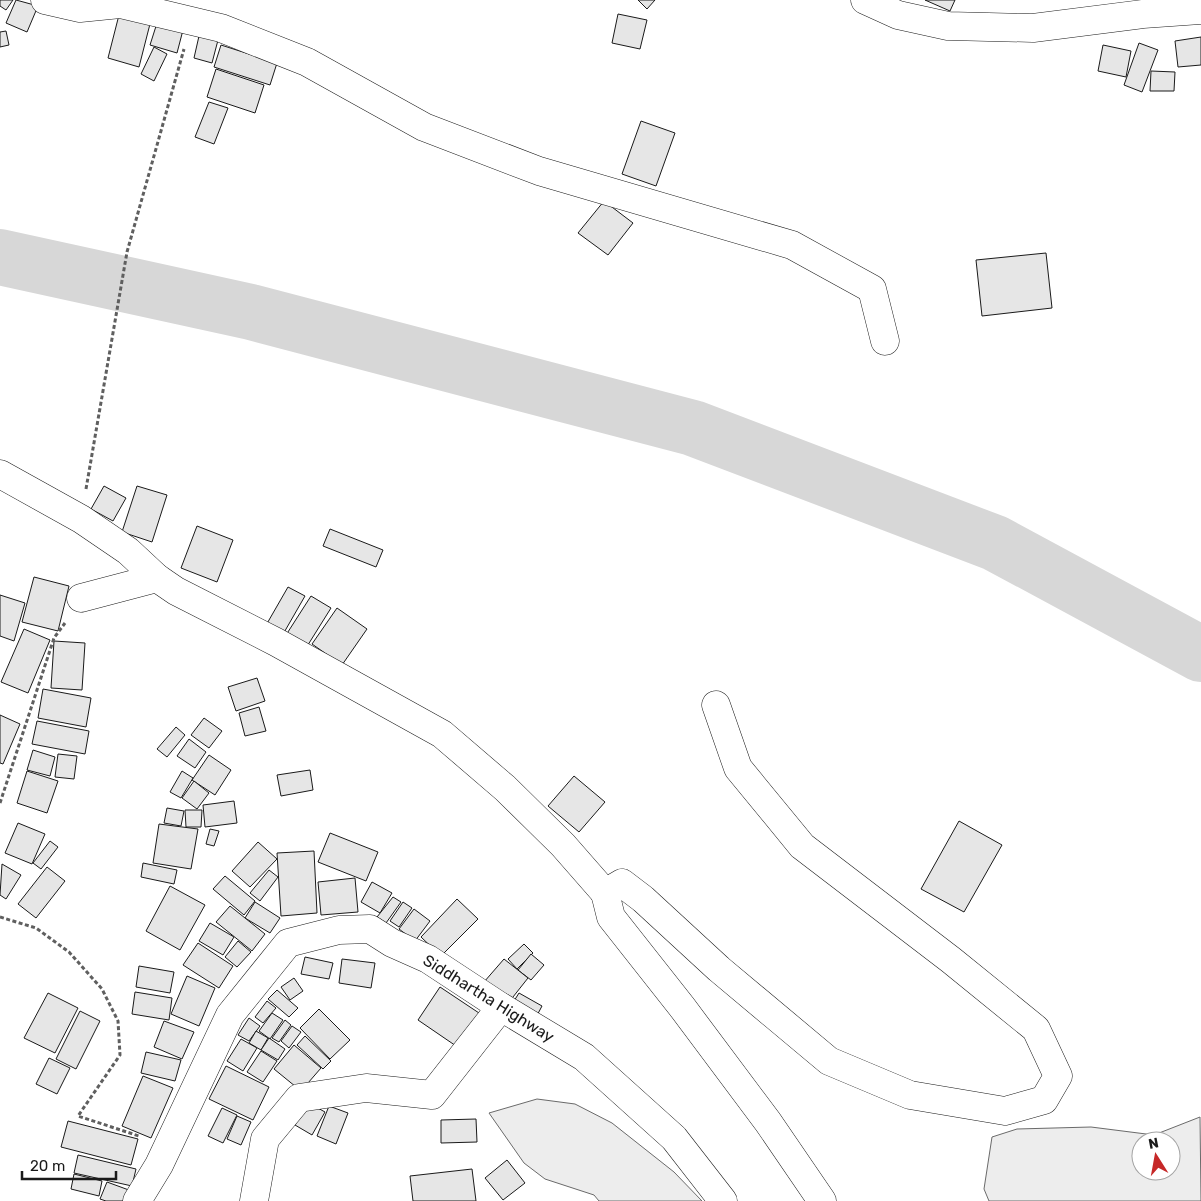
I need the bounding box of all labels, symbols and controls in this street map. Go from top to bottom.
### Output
street label: Siddhartha Highway [420,950,558,1047]
north arrow [1131,1131,1181,1181]
text: N [1147,1134,1160,1153]
scale bar [22,1148,116,1180]
text: 20 m [30,1157,65,1175]

